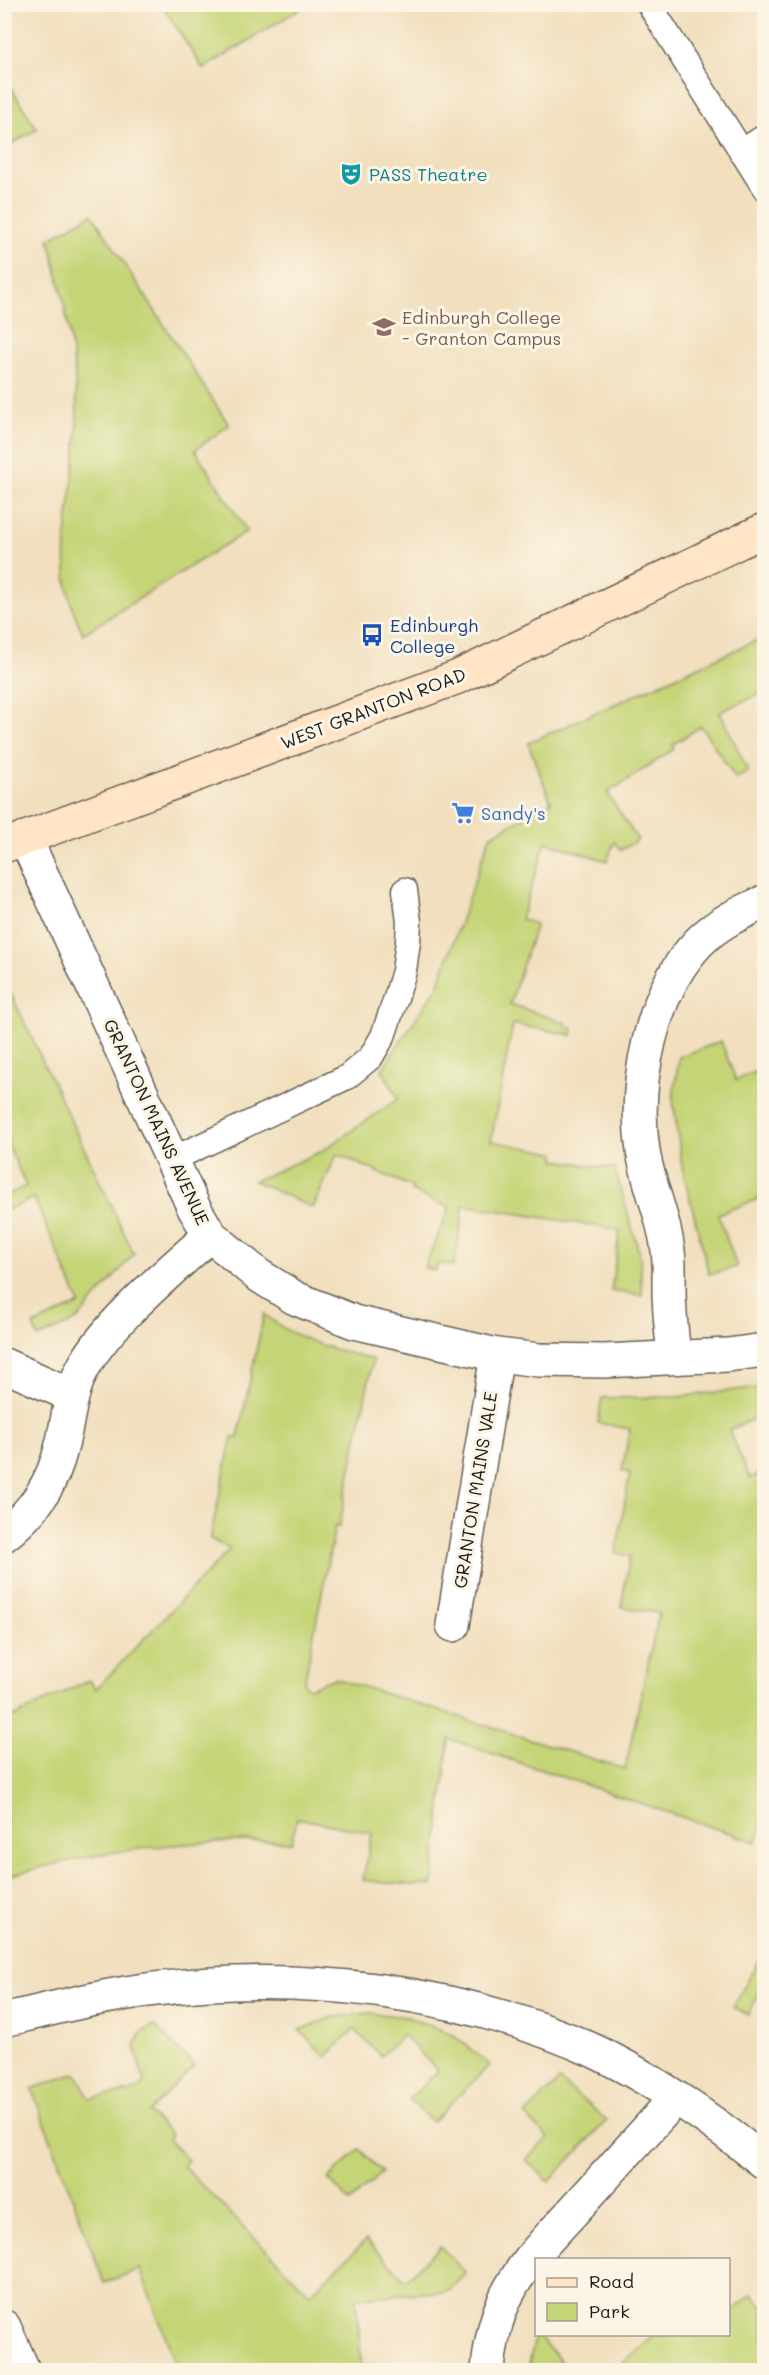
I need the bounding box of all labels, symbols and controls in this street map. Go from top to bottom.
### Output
theatre icon: PASS Theatre [338,161,364,187]
place label: PASS Theatre [369,162,488,186]
place label: Edinburgh College - Granton Campus [402,305,561,350]
school or university icon: Edinburgh College - Granton Campus [371,314,397,340]
place label: Edinburgh College [390,613,478,658]
bus stop icon: Edinburgh College [359,622,385,648]
street label: WEST GRANTON ROAD [277,662,469,754]
supermarket icon: Sandy's [450,800,476,826]
place label: Sandy's [481,801,546,825]
street label: GRANTON MAINS AVENUE [99,1015,215,1229]
street label: GRANTON MAINS VALE [448,1390,502,1590]
legend [535,2258,730,2336]
text: Road [589,2269,634,2293]
text: Park [589,2299,630,2323]

